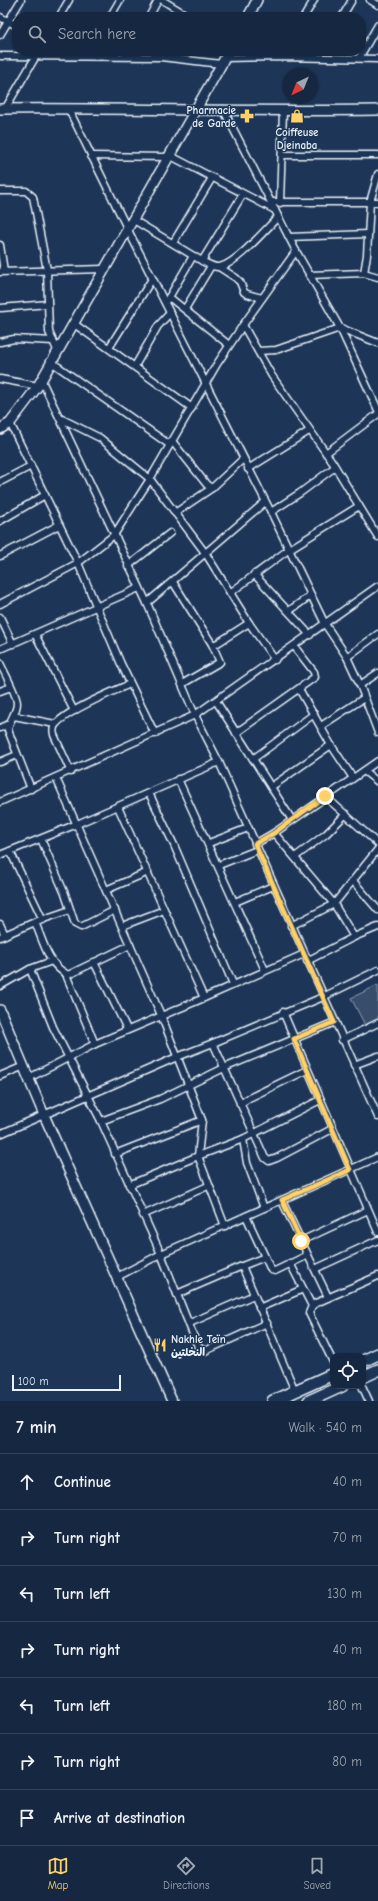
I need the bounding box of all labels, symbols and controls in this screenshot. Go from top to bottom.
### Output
search box [12,12,366,56]
icon: search [26,23,48,45]
text: Search here [58,25,136,43]
north arrow [282,68,318,104]
place label: Pharmacie de Garde [187,104,237,130]
pharmacy icon: Pharmacie de Garde [239,108,255,124]
shop icon: Coiffeuse Djeinaba [289,108,305,124]
place label: Coiffeuse Djeinaba [276,126,319,152]
route end [316,787,334,805]
route start [292,1232,310,1250]
place label: Nakhle Teïn النخلتين [171,1333,226,1359]
restaurant icon: Nakhle Teïn النخلتين [152,1337,168,1353]
map controls [330,1353,366,1389]
button: locate [330,1353,366,1389]
scale bar [12,1373,121,1392]
text: 100 m [18,1375,49,1388]
text: 7 min [16,1418,57,1437]
text: Walk · 540 m [288,1420,362,1435]
icon: ahead [16,1471,38,1493]
text: Continue [54,1473,111,1491]
text: 40 m [333,1474,362,1489]
icon: right [16,1527,38,1549]
text: Turn right [54,1529,120,1547]
text: 70 m [333,1530,362,1545]
icon: left [16,1583,38,1605]
text: Turn left [54,1585,110,1603]
text: 130 m [327,1586,362,1601]
icon: right [16,1639,38,1661]
text: Turn right [54,1641,120,1659]
text: 40 m [333,1642,362,1657]
icon: left [16,1695,38,1717]
text: Turn left [54,1697,110,1715]
text: 180 m [327,1698,362,1713]
icon: right [16,1751,38,1773]
text: Turn right [54,1753,120,1771]
text: 80 m [332,1754,362,1769]
icon: arrive [16,1807,38,1829]
text: Arrive at destination [54,1809,185,1827]
tab: Map [47,1855,69,1892]
tab: Directions [163,1855,210,1892]
tab: Saved [304,1855,331,1892]

